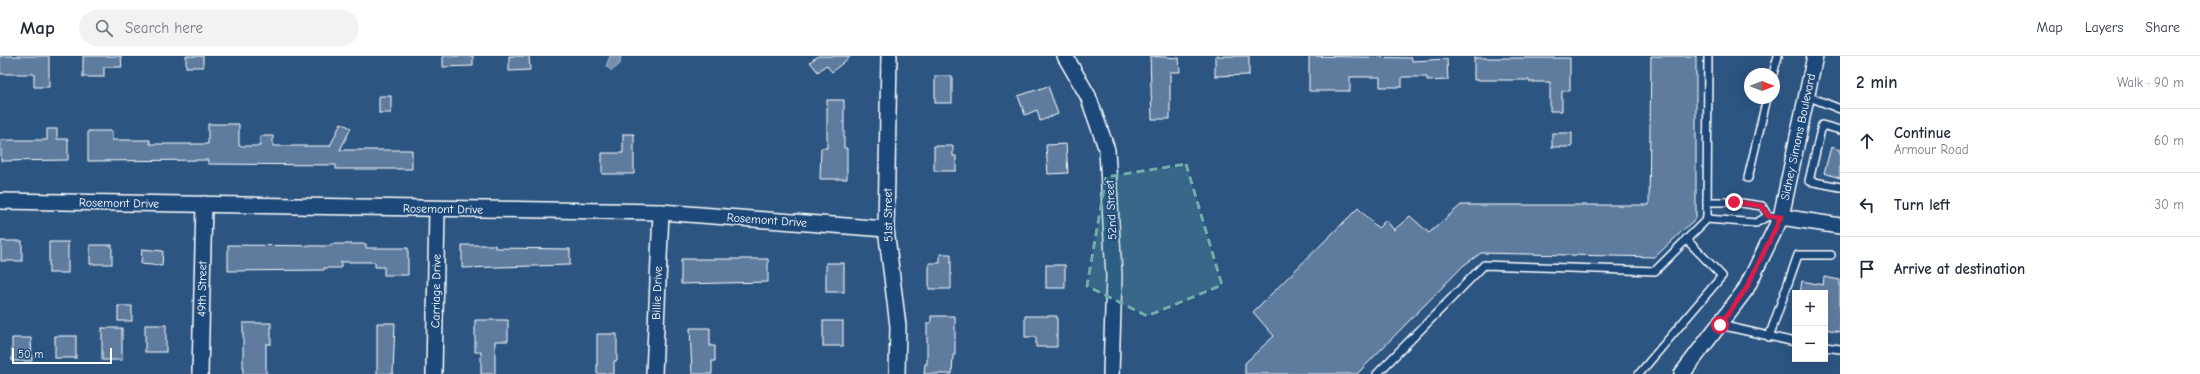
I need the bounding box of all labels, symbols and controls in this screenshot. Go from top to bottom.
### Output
search box [79,10,359,46]
text: Map [20,17,55,39]
icon: search [93,17,115,39]
text: Search here [125,19,203,37]
text: Map [2036,19,2063,36]
text: Layers [2085,19,2123,36]
text: Share [2145,19,2180,36]
north arrow [1744,68,1780,104]
street label: Sidney Simons Boulevard [1778,72,1818,202]
text: 2 min [1856,73,1897,92]
text: Walk · 90 m [2117,75,2184,90]
text: Continue [1894,124,1951,142]
icon: ahead [1856,130,1878,152]
text: 60 m [2154,133,2184,148]
text: Armour Road [1894,142,1969,157]
street label: 52nd Street [1102,179,1120,240]
street label: 51st Street [881,187,895,242]
route end [1725,193,1743,211]
icon: left [1856,194,1878,216]
street label: Rosemont Drive [79,195,159,211]
text: Turn left [1894,196,1950,214]
text: 30 m [2154,197,2184,212]
street label: Rosemont Drive [403,201,483,217]
street label: Rosemont Drive [726,210,808,230]
street label: Carriage Drive [428,254,444,328]
icon: arrive [1856,258,1878,280]
street label: 49th Street [195,260,209,317]
text: Arrive at destination [1894,260,2025,278]
street label: Billie Drive [649,266,665,320]
map controls [1792,290,1828,362]
button: + [1792,290,1828,326]
route start [1711,316,1729,334]
button: − [1792,326,1828,362]
scale bar [12,346,112,365]
text: 50 m [18,348,43,361]

